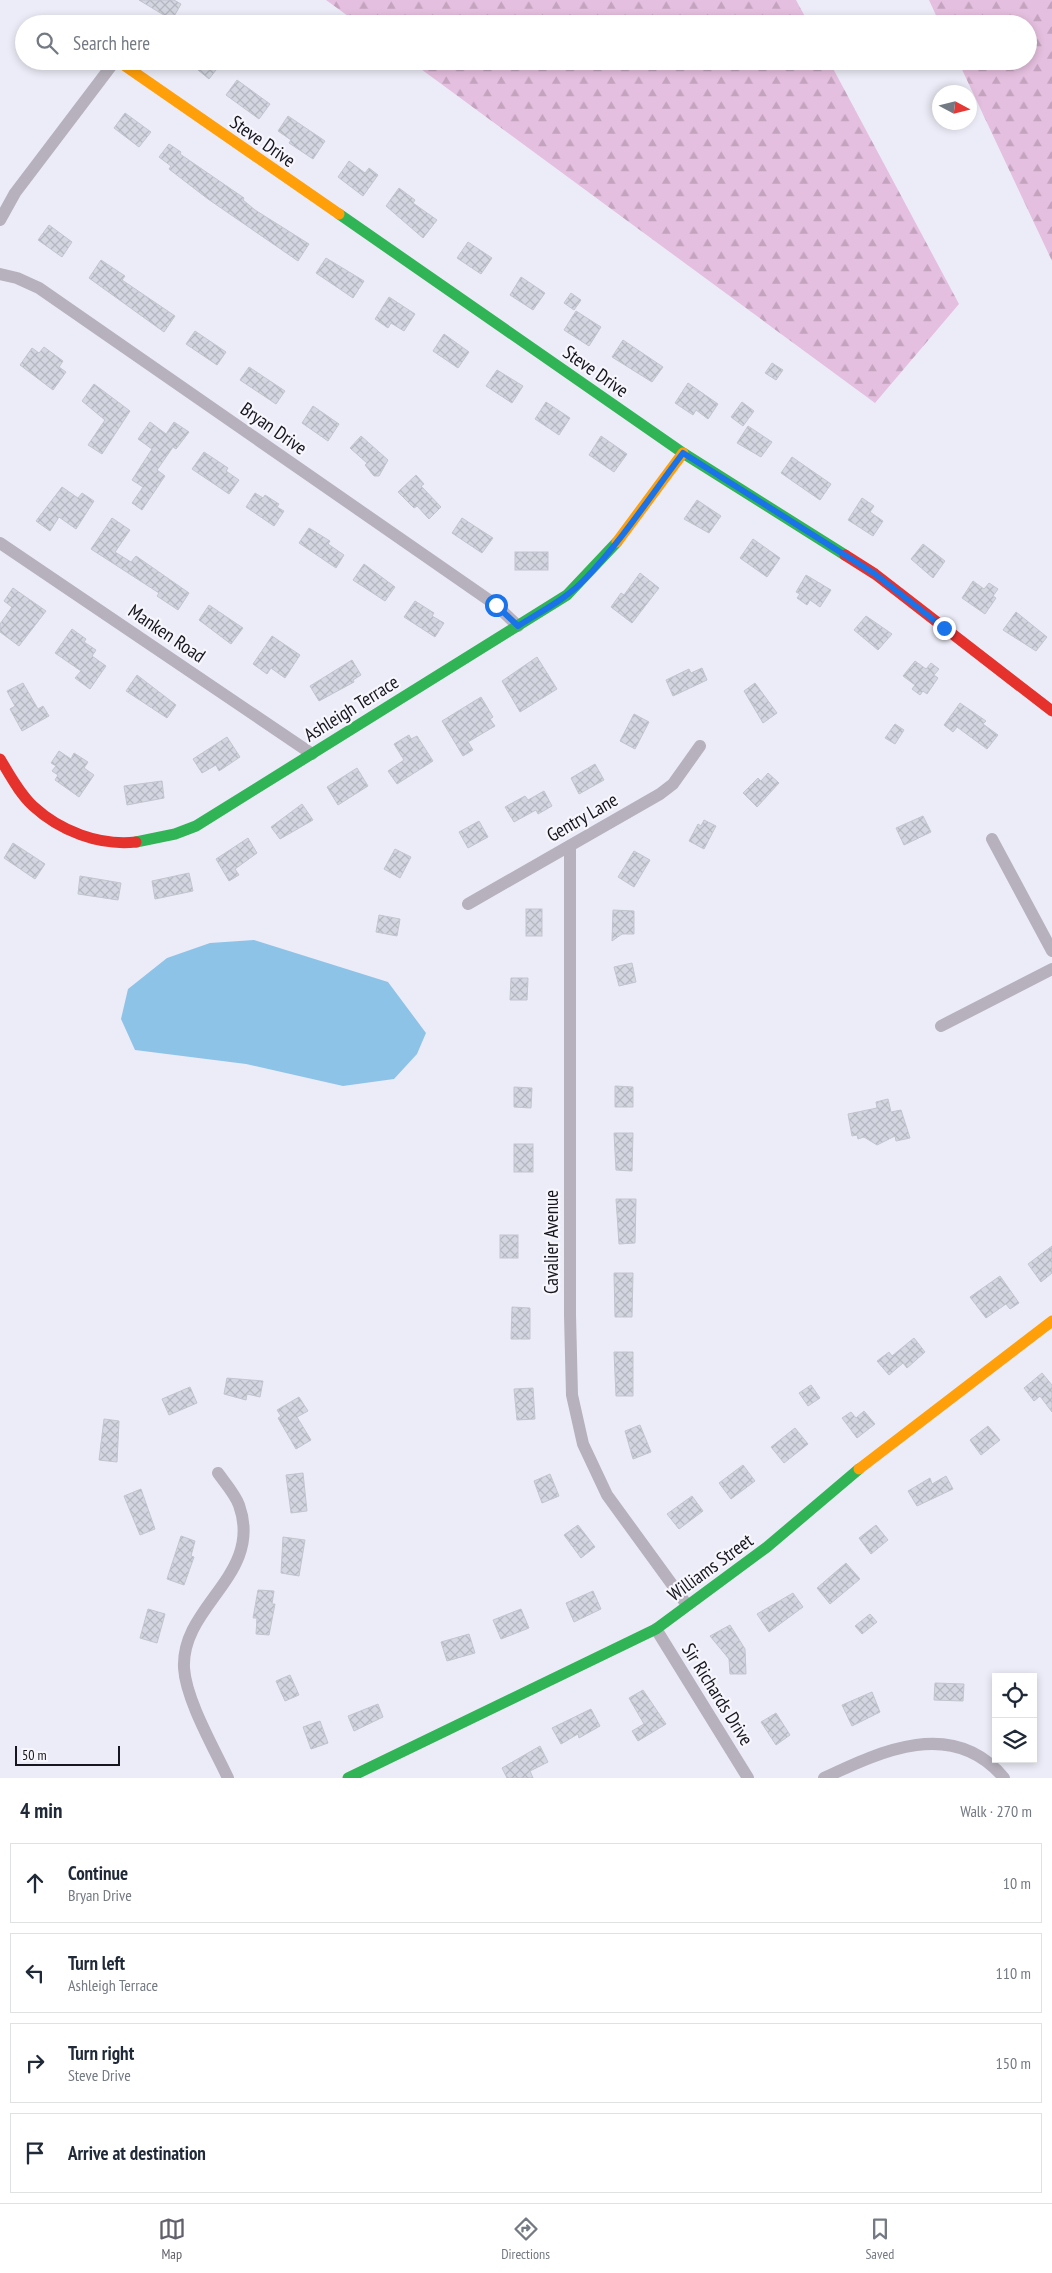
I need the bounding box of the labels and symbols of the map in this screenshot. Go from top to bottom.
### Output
north arrow [932,85,977,130]
street label: Steve Drive [226,110,301,172]
street label: Steve Drive [559,340,634,402]
street label: Bryan Drive [236,396,312,460]
route start [485,594,508,617]
street label: Manken Road [124,598,210,668]
route end [933,617,956,640]
street label: Ashleigh Terrace [299,669,403,747]
street label: Gentry Lane [542,787,622,847]
street label: Cavalier Avenue [539,1190,563,1294]
street label: Williams Street [663,1528,758,1606]
street label: Sir Richards Drive [677,1639,759,1750]
scale bar [15,1743,120,1766]

